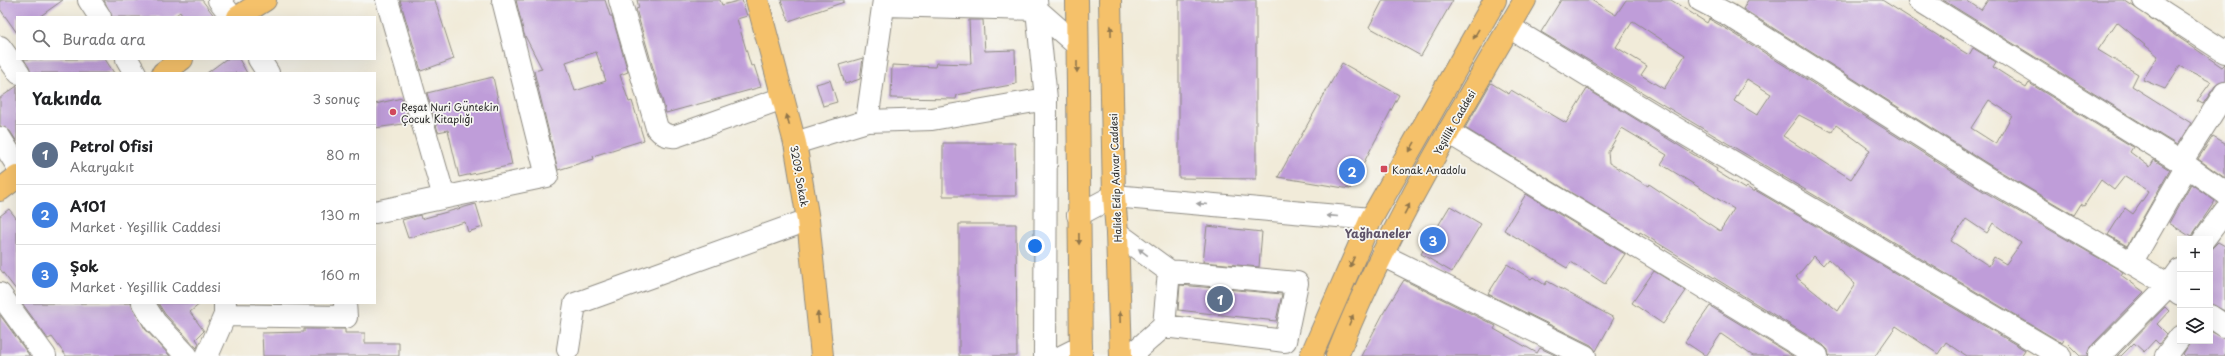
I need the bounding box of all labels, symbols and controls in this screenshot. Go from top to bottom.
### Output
search box [16,16,376,60]
one-way arrow [1108,24,1114,37]
icon: search [30,27,52,49]
text: Burada ara [62,27,145,50]
one-way arrow [1473,28,1480,40]
one-way arrow [1074,61,1080,74]
text: Yakında [32,85,102,111]
street label: Yeşillik Caddesi [1429,87,1479,157]
text: 3 sonuç [312,89,360,108]
place label: Reşat Nuri Güntekin Çocuk Kitaplığı [401,99,499,126]
marker: Reşat Nuri Güntekin Çocuk Kitaplığı [388,107,398,117]
one-way arrow [785,113,791,126]
street label: Halide Edip Adıvar Caddesi [1105,113,1125,243]
text: Petrol Ofisi [70,134,153,157]
one-way arrow [1408,141,1415,153]
street label: 3209. Sokak [787,144,813,208]
text: 1 [42,145,48,164]
text: 80 m [326,145,360,164]
pin: 2 [1339,156,1365,186]
text: Akaryakıt [70,157,134,176]
place label: Konak Anadolu [1392,162,1466,177]
marker: Konak Anadolu [1379,164,1389,174]
text: A101 [70,194,106,217]
one-way arrow [1196,201,1209,207]
one-way arrow [1404,203,1410,215]
text: 2 [40,205,50,224]
text: 130 m [321,205,360,224]
one-way arrow [1326,212,1338,219]
text: Market · Yeşillik Caddesi [70,217,221,236]
district label: Yağhaneler [1345,224,1411,242]
pin: 3 [1420,225,1446,255]
one-way arrow [1075,233,1082,245]
your location [1025,236,1045,256]
map controls [2177,236,2213,344]
button: + [2177,236,2213,272]
one-way arrow [1138,248,1148,256]
text: Şok [70,254,99,277]
one-way arrow [1349,257,1355,268]
text: 3 [41,265,49,284]
text: 160 m [321,265,360,284]
button: − [2177,272,2213,308]
text: Market · Yeşillik Caddesi [70,277,221,296]
pin: 1 [1207,284,1233,314]
button: layers [2177,308,2213,344]
one-way arrow [1117,310,1123,323]
one-way arrow [815,311,822,323]
one-way arrow [1349,313,1355,325]

